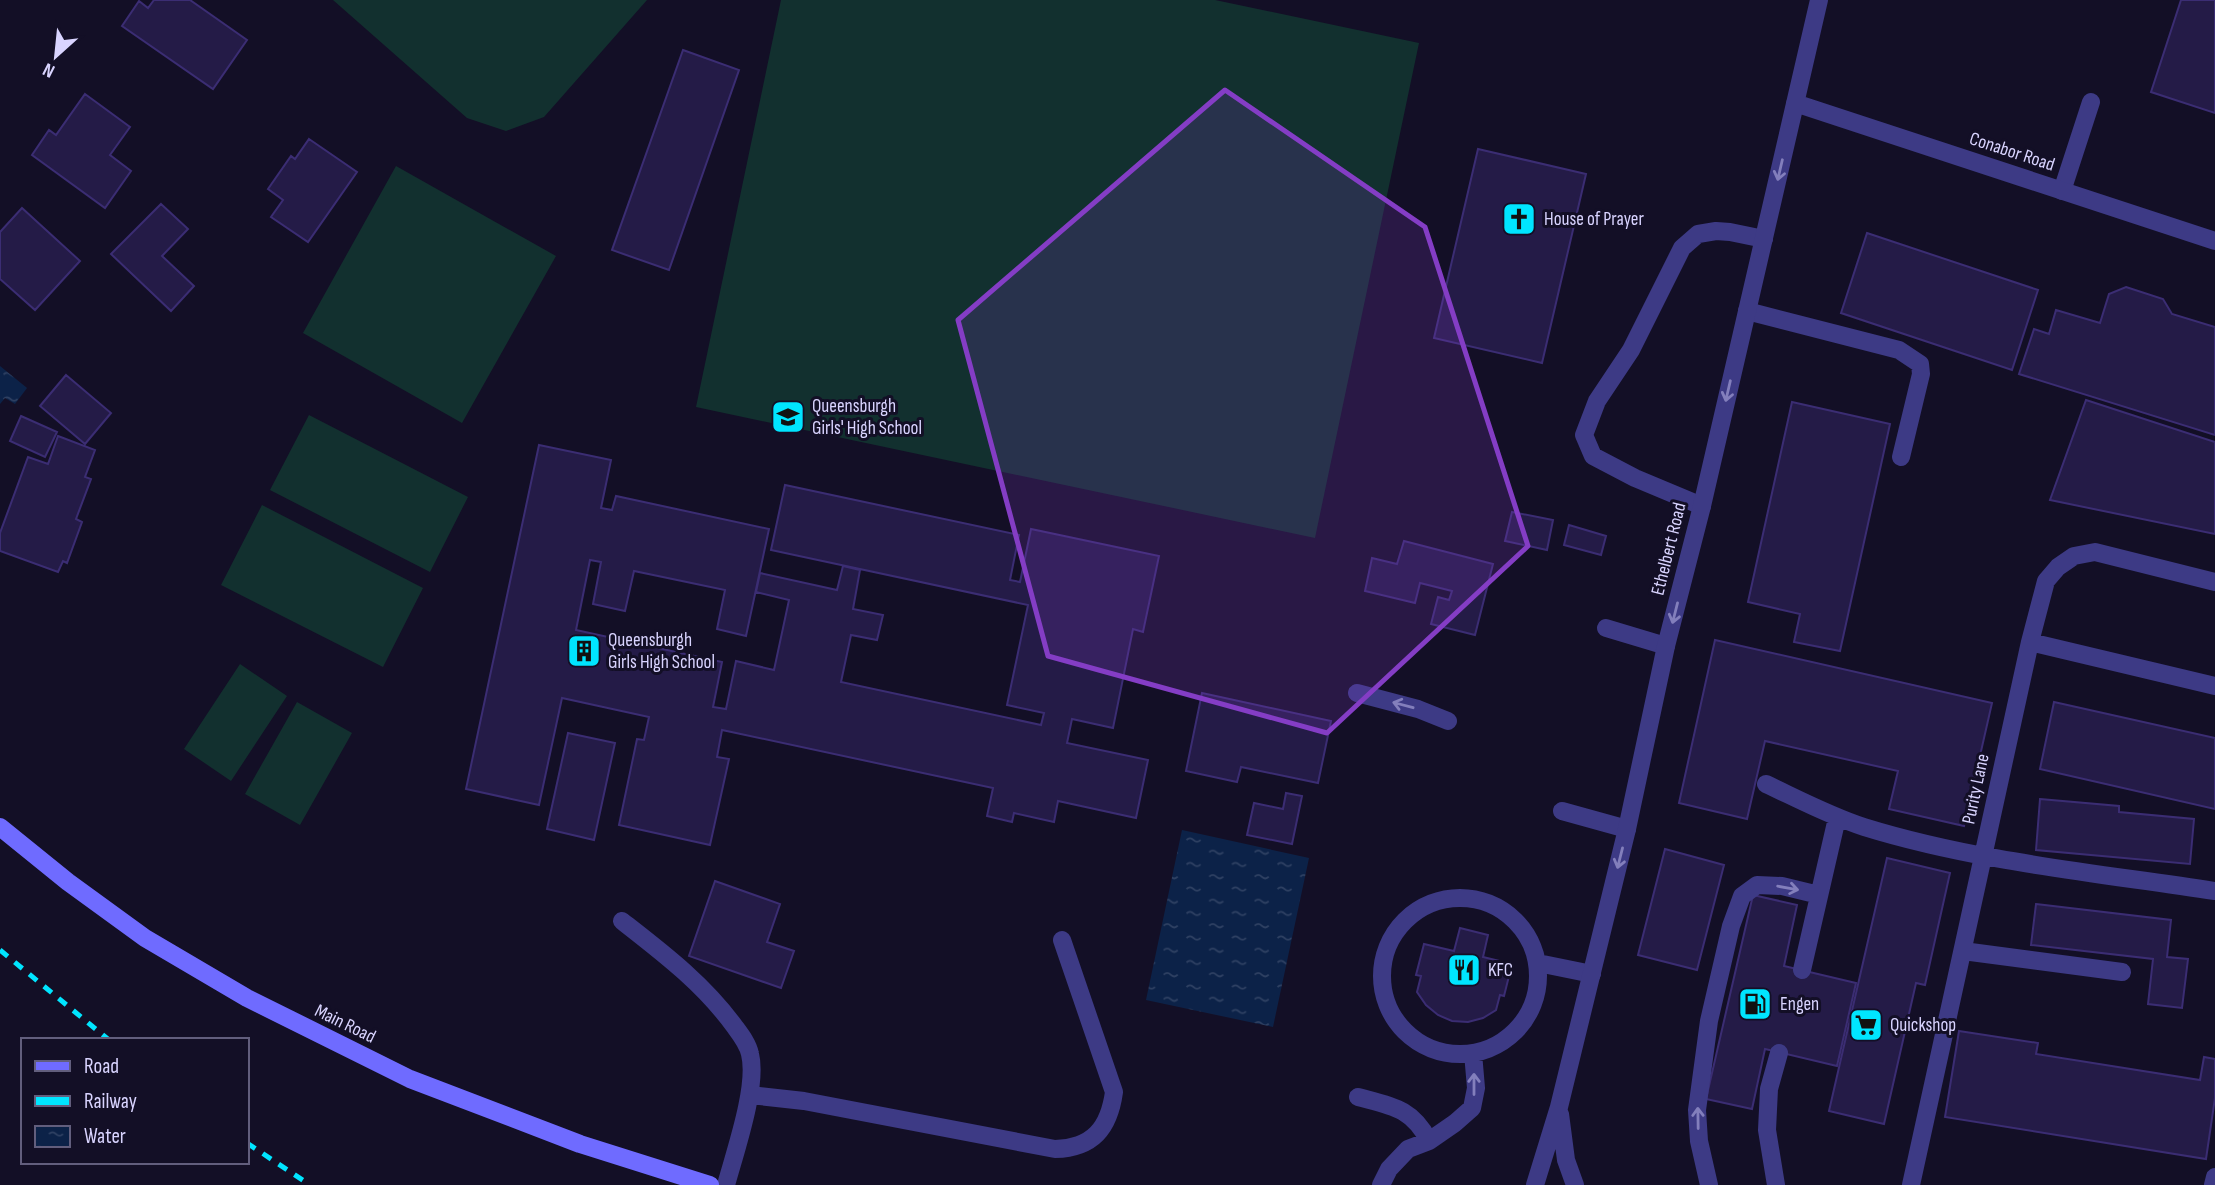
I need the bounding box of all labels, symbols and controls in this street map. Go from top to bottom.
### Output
north arrow [21,21,91,91]
text: N [39,57,59,82]
street label: Conabor Road [1966,127,2058,177]
one-way arrow [1773,158,1786,181]
church icon: House of Prayer [1500,200,1538,238]
place label: House of Prayer [1544,208,1644,231]
one-way arrow [1721,379,1734,402]
place label: Queensburgh Girls' High School [812,395,922,440]
school or university icon: Queensburgh Girls' High School [769,398,807,436]
street label: Ethelbert Road [1646,500,1692,598]
one-way arrow [1668,601,1681,623]
place label: Queensburgh Girls High School [608,629,715,674]
building icon: Queensburgh Girls High School [565,632,603,670]
one-way arrow [1392,698,1414,711]
street label: Purity Lane [1957,752,1995,826]
one-way arrow [1613,847,1626,869]
one-way arrow [1776,882,1799,895]
restaurant icon: KFC [1445,951,1483,989]
place label: KFC [1488,959,1513,982]
fuel station icon: Engen [1736,985,1774,1023]
place label: Engen [1780,993,1819,1016]
street label: Main Road [311,999,379,1049]
supermarket icon: Quickshop [1847,1006,1885,1044]
place label: Quickshop [1890,1014,1956,1037]
legend [21,1038,248,1164]
text: Road [84,1054,119,1079]
one-way arrow [1467,1072,1481,1095]
text: Railway [84,1089,137,1114]
one-way arrow [1691,1107,1705,1130]
text: Water [84,1124,126,1149]

